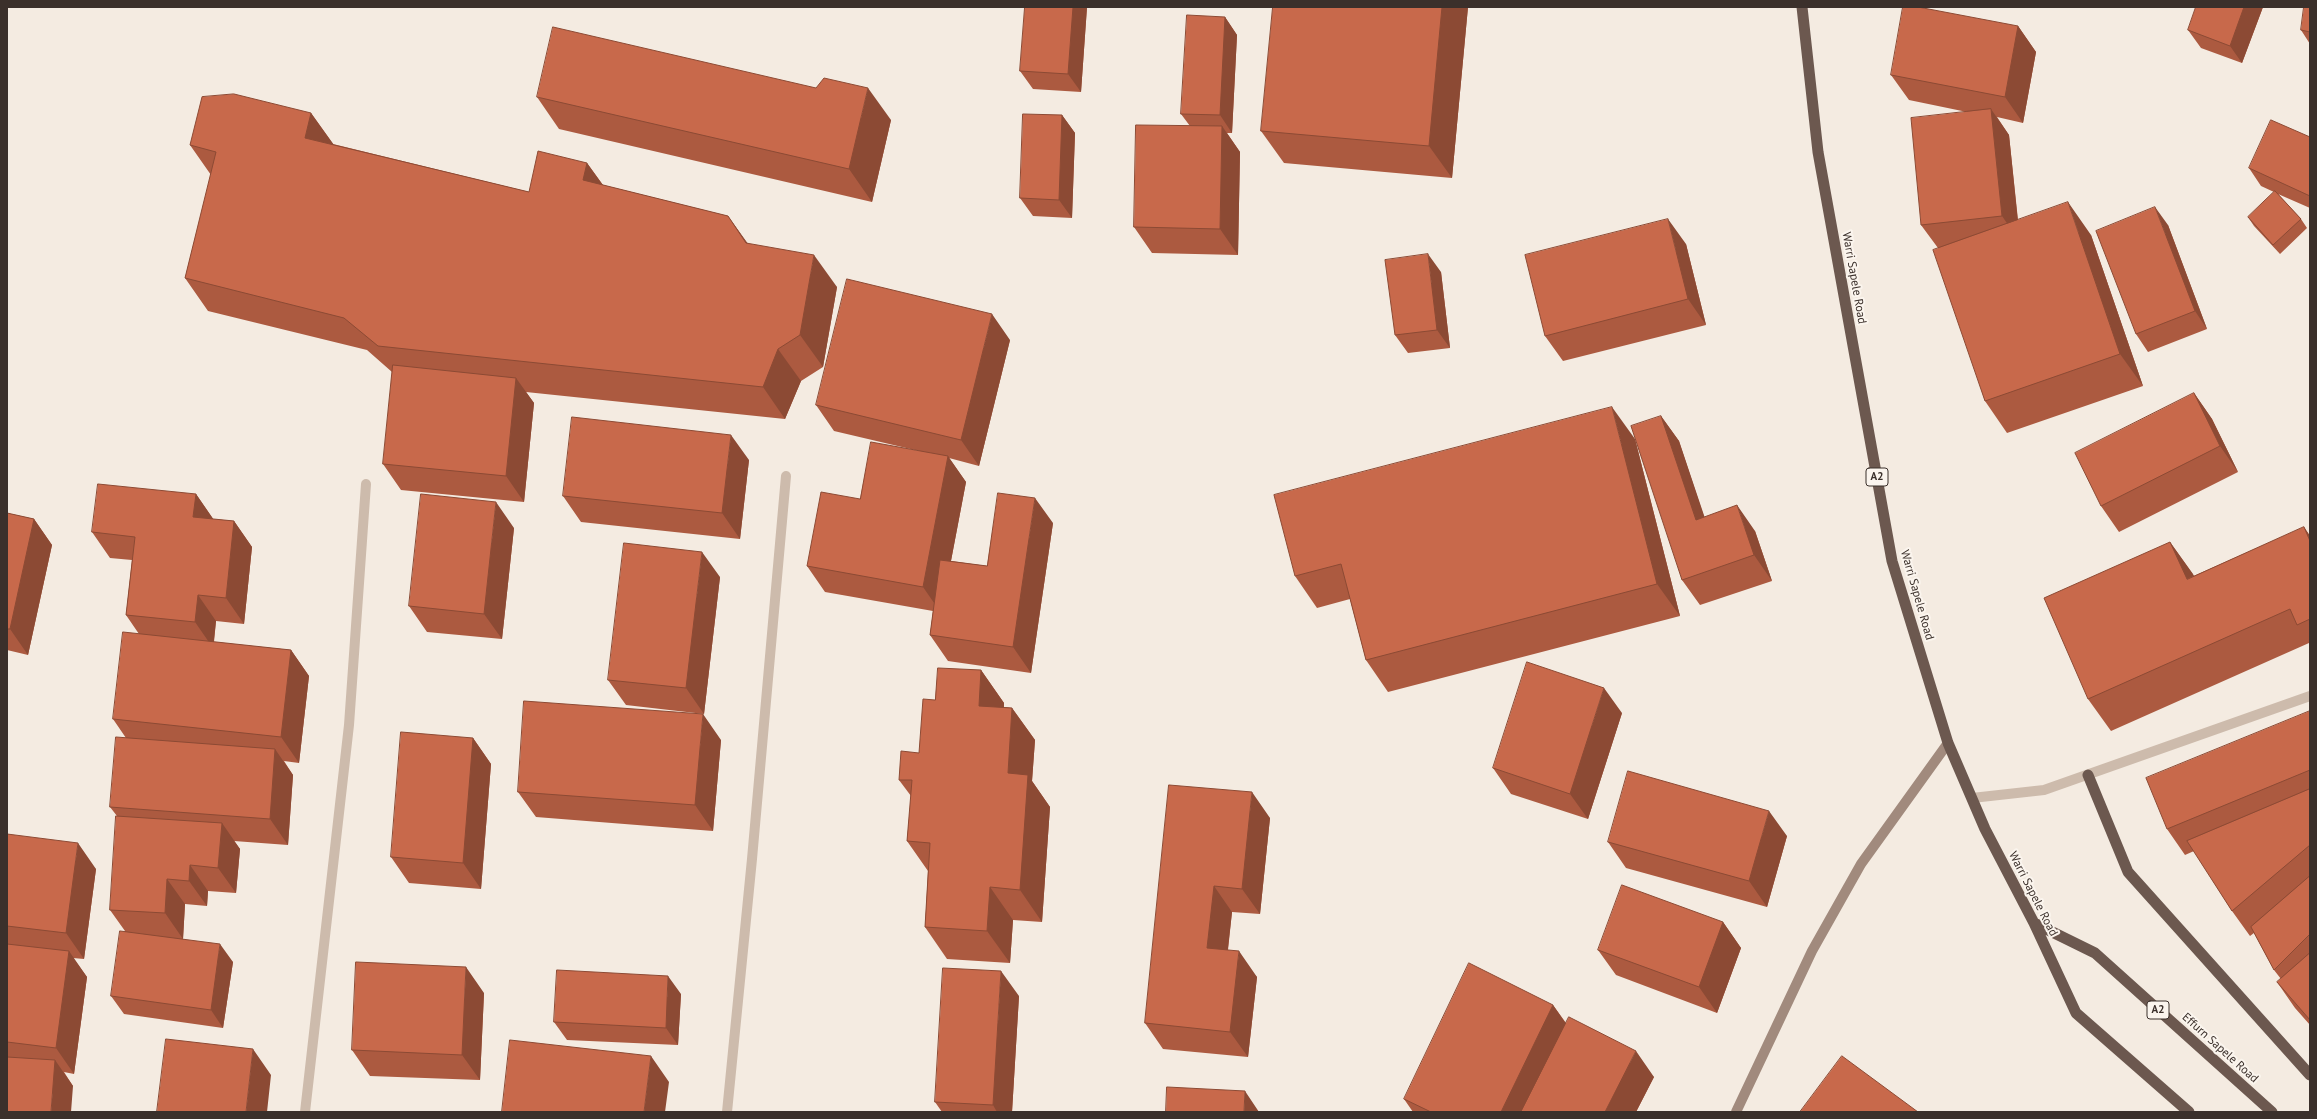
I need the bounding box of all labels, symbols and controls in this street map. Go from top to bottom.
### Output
street label: Warri Sapele Road [1839,231,1869,325]
road number: A2 [1866,468,1888,486]
street label: Warri Sapele Road [1897,548,1937,642]
street label: Warri Sapele Road [2005,849,2061,939]
road number: A2 [2147,1001,2169,1019]
street label: Effurn Sapele Road [2179,1010,2261,1086]

